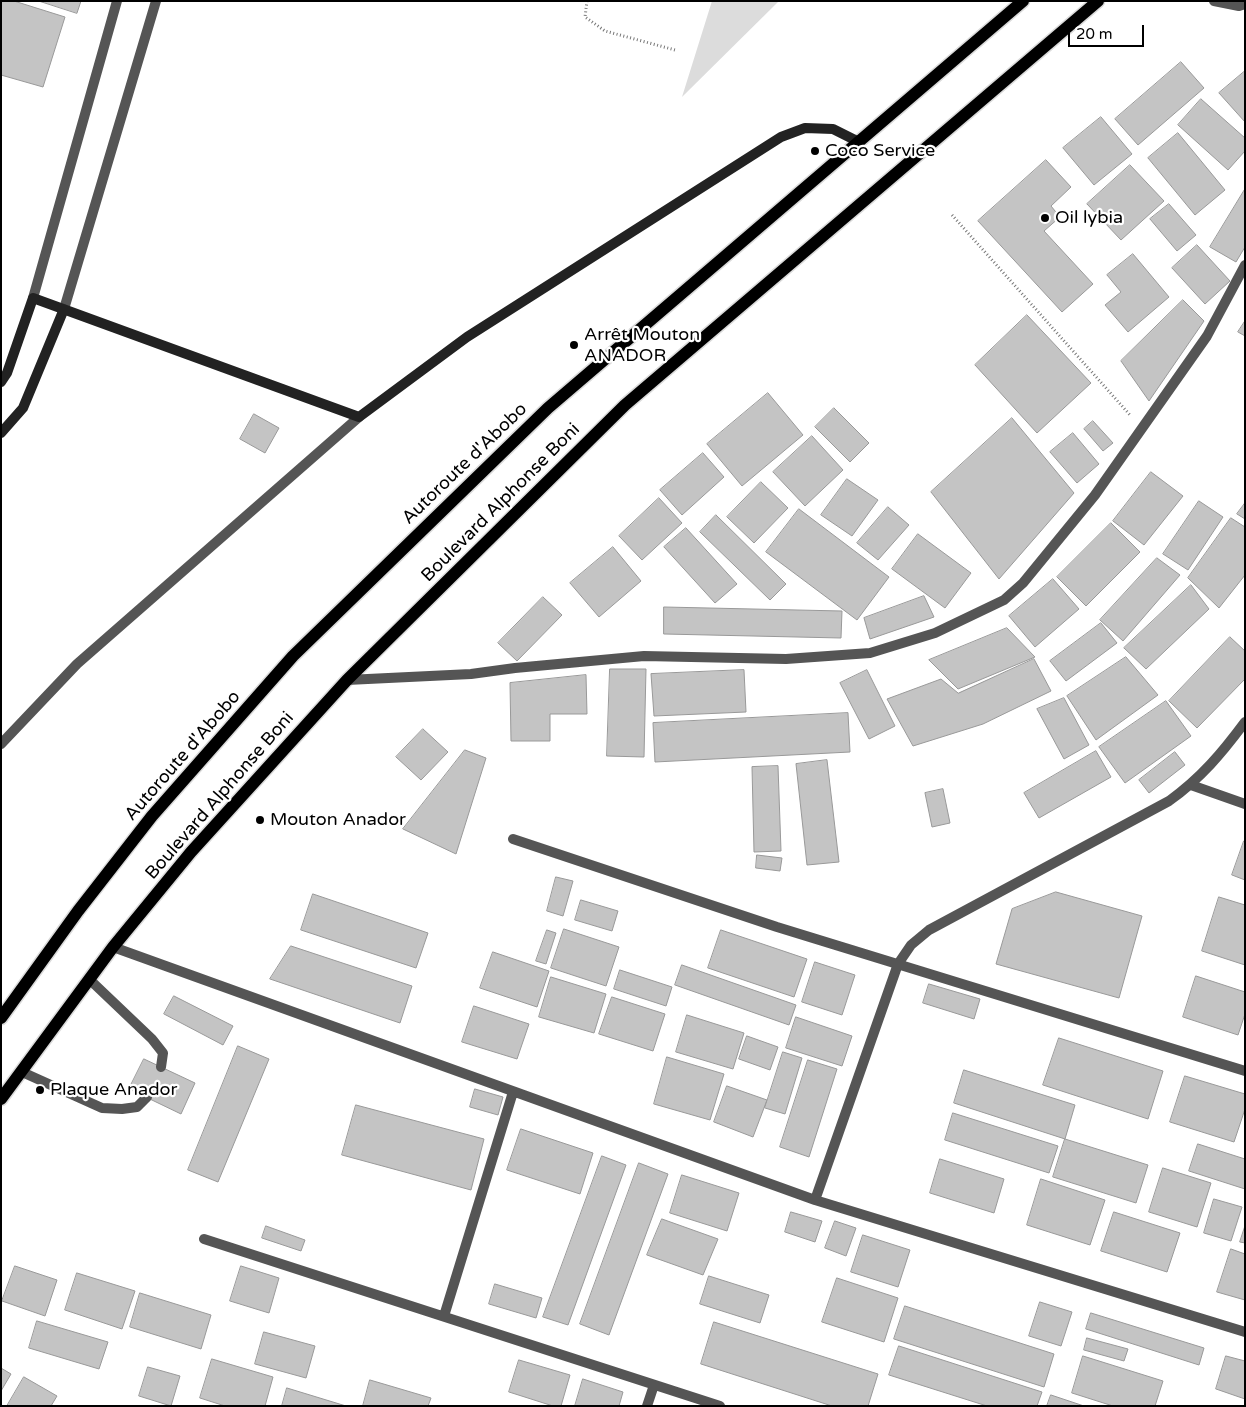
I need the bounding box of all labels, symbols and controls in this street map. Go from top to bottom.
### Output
scale bar [1071,15,1147,47]
text: 20 m [1076,25,1113,43]
place label: Coco Service [825,140,935,162]
marker: Coco Service [809,145,821,157]
place label: Oil lybia [1055,207,1123,229]
marker: Oil lybia [1039,212,1051,224]
place label: Arrêt Mouton ANADOR [584,324,700,366]
marker: Arrêt Mouton ANADOR [568,339,580,351]
street label: Autoroute d'Abobo [398,399,532,529]
street label: Boulevard Alphonse Boni [417,419,585,587]
street label: Autoroute d'Abobo [121,687,245,825]
street label: Boulevard Alphonse Boni [141,708,299,884]
place label: Mouton Anador [270,809,406,831]
marker: Mouton Anador [254,814,266,826]
place label: Plaque Anador [50,1079,177,1101]
marker: Plaque Anador [34,1084,46,1096]

